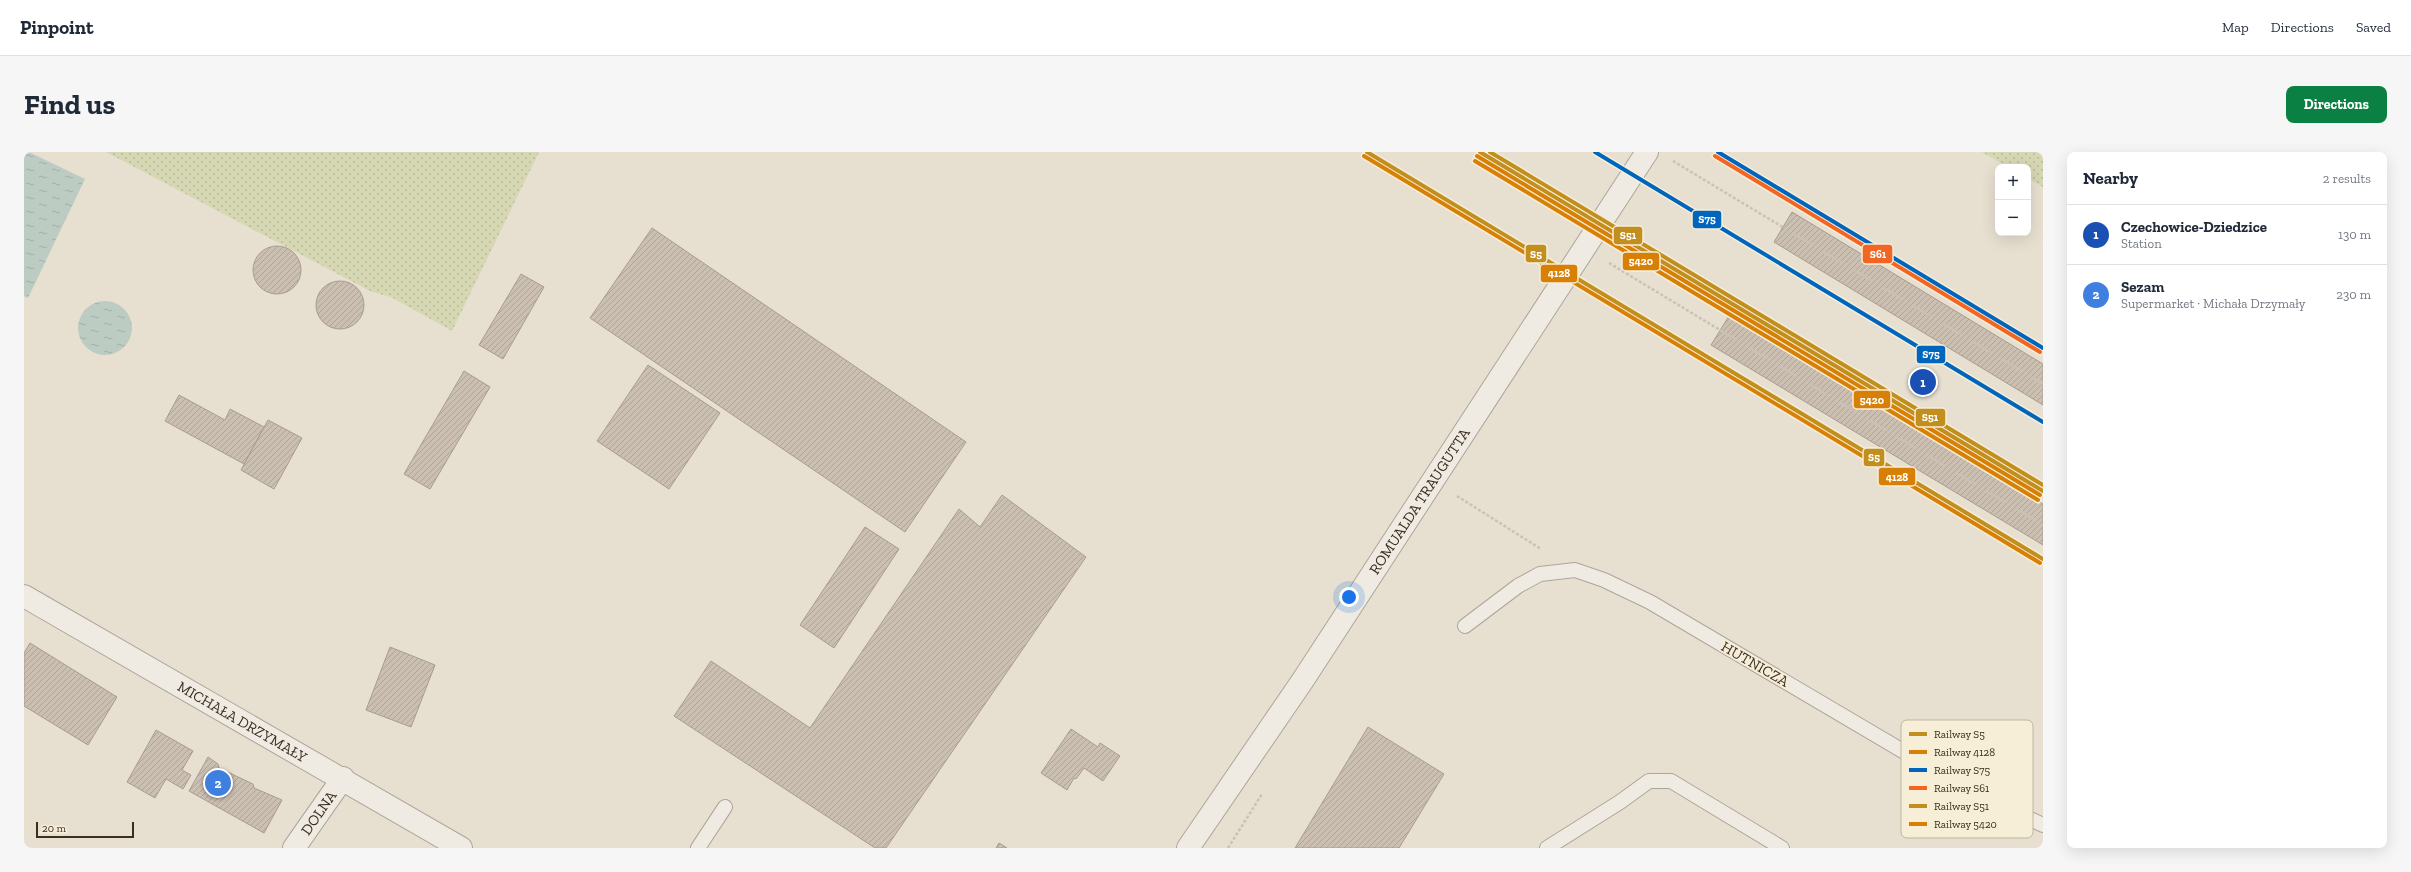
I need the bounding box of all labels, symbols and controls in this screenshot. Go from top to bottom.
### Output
text: Pinpoint [20,16,94,39]
text: Map [2222,19,2249,36]
text: Directions [2271,19,2334,36]
text: Saved [2356,19,2391,36]
button: Directions [2286,86,2387,123]
text: Find us [24,88,115,121]
map controls [1995,164,2031,236]
button: + [1995,164,2031,200]
text: Nearby [2083,168,2138,188]
text: 2 results [2323,171,2371,186]
button: − [1995,200,2031,236]
line badge: S75 [1692,210,1722,229]
text: S75 [1698,213,1716,226]
text: Czechowice-Dziedzice [2121,218,2267,236]
line badge: S51 [1613,226,1643,245]
text: 1 [2093,227,2099,242]
text: 130 m [2338,227,2371,242]
text: S51 [1620,229,1637,242]
text: Station [2121,236,2162,251]
line badge: S5 [1525,244,1547,263]
line badge: S61 [1862,244,1893,264]
text: S5 [1530,248,1542,261]
text: S61 [1870,248,1887,261]
line badge: 5420 [1622,252,1660,271]
text: 5420 [1629,255,1653,268]
line badge: 4128 [1540,264,1578,283]
text: 4128 [1548,267,1570,280]
text: Sezam [2121,278,2165,296]
text: 2 [2093,287,2099,302]
text: 230 m [2336,287,2371,302]
text: Supermarket · Michała Drzymały [2121,296,2305,311]
line badge: S75 [1916,345,1946,364]
text: S75 [1922,348,1940,361]
pin: 1 [1910,367,1936,397]
line badge: 5420 [1853,390,1891,409]
text: 5420 [1860,394,1884,407]
line badge: S51 [1915,408,1946,427]
text: S51 [1922,411,1939,424]
street label: ROMUALDA TRAUGUTTA [1365,425,1474,578]
line badge: S5 [1863,448,1885,467]
text: S5 [1868,451,1880,464]
line badge: 4128 [1878,467,1916,486]
text: 4128 [1886,471,1908,484]
your location [1339,587,1359,607]
street label: HUTNICZA [1718,637,1792,691]
street label: MICHAŁA DRZYMAŁY [174,677,311,767]
legend [1901,720,2033,838]
text: Railway S5 [1934,728,1985,741]
text: Railway 4128 [1934,746,1995,759]
text: Railway S75 [1934,764,1990,777]
pin: 2 [205,768,231,798]
text: Railway S61 [1934,782,1990,795]
street label: DOLNA [297,787,341,838]
text: Railway S51 [1934,800,1990,813]
text: Railway 5420 [1934,818,1997,831]
scale bar [36,820,134,839]
text: 20 m [42,822,66,835]

